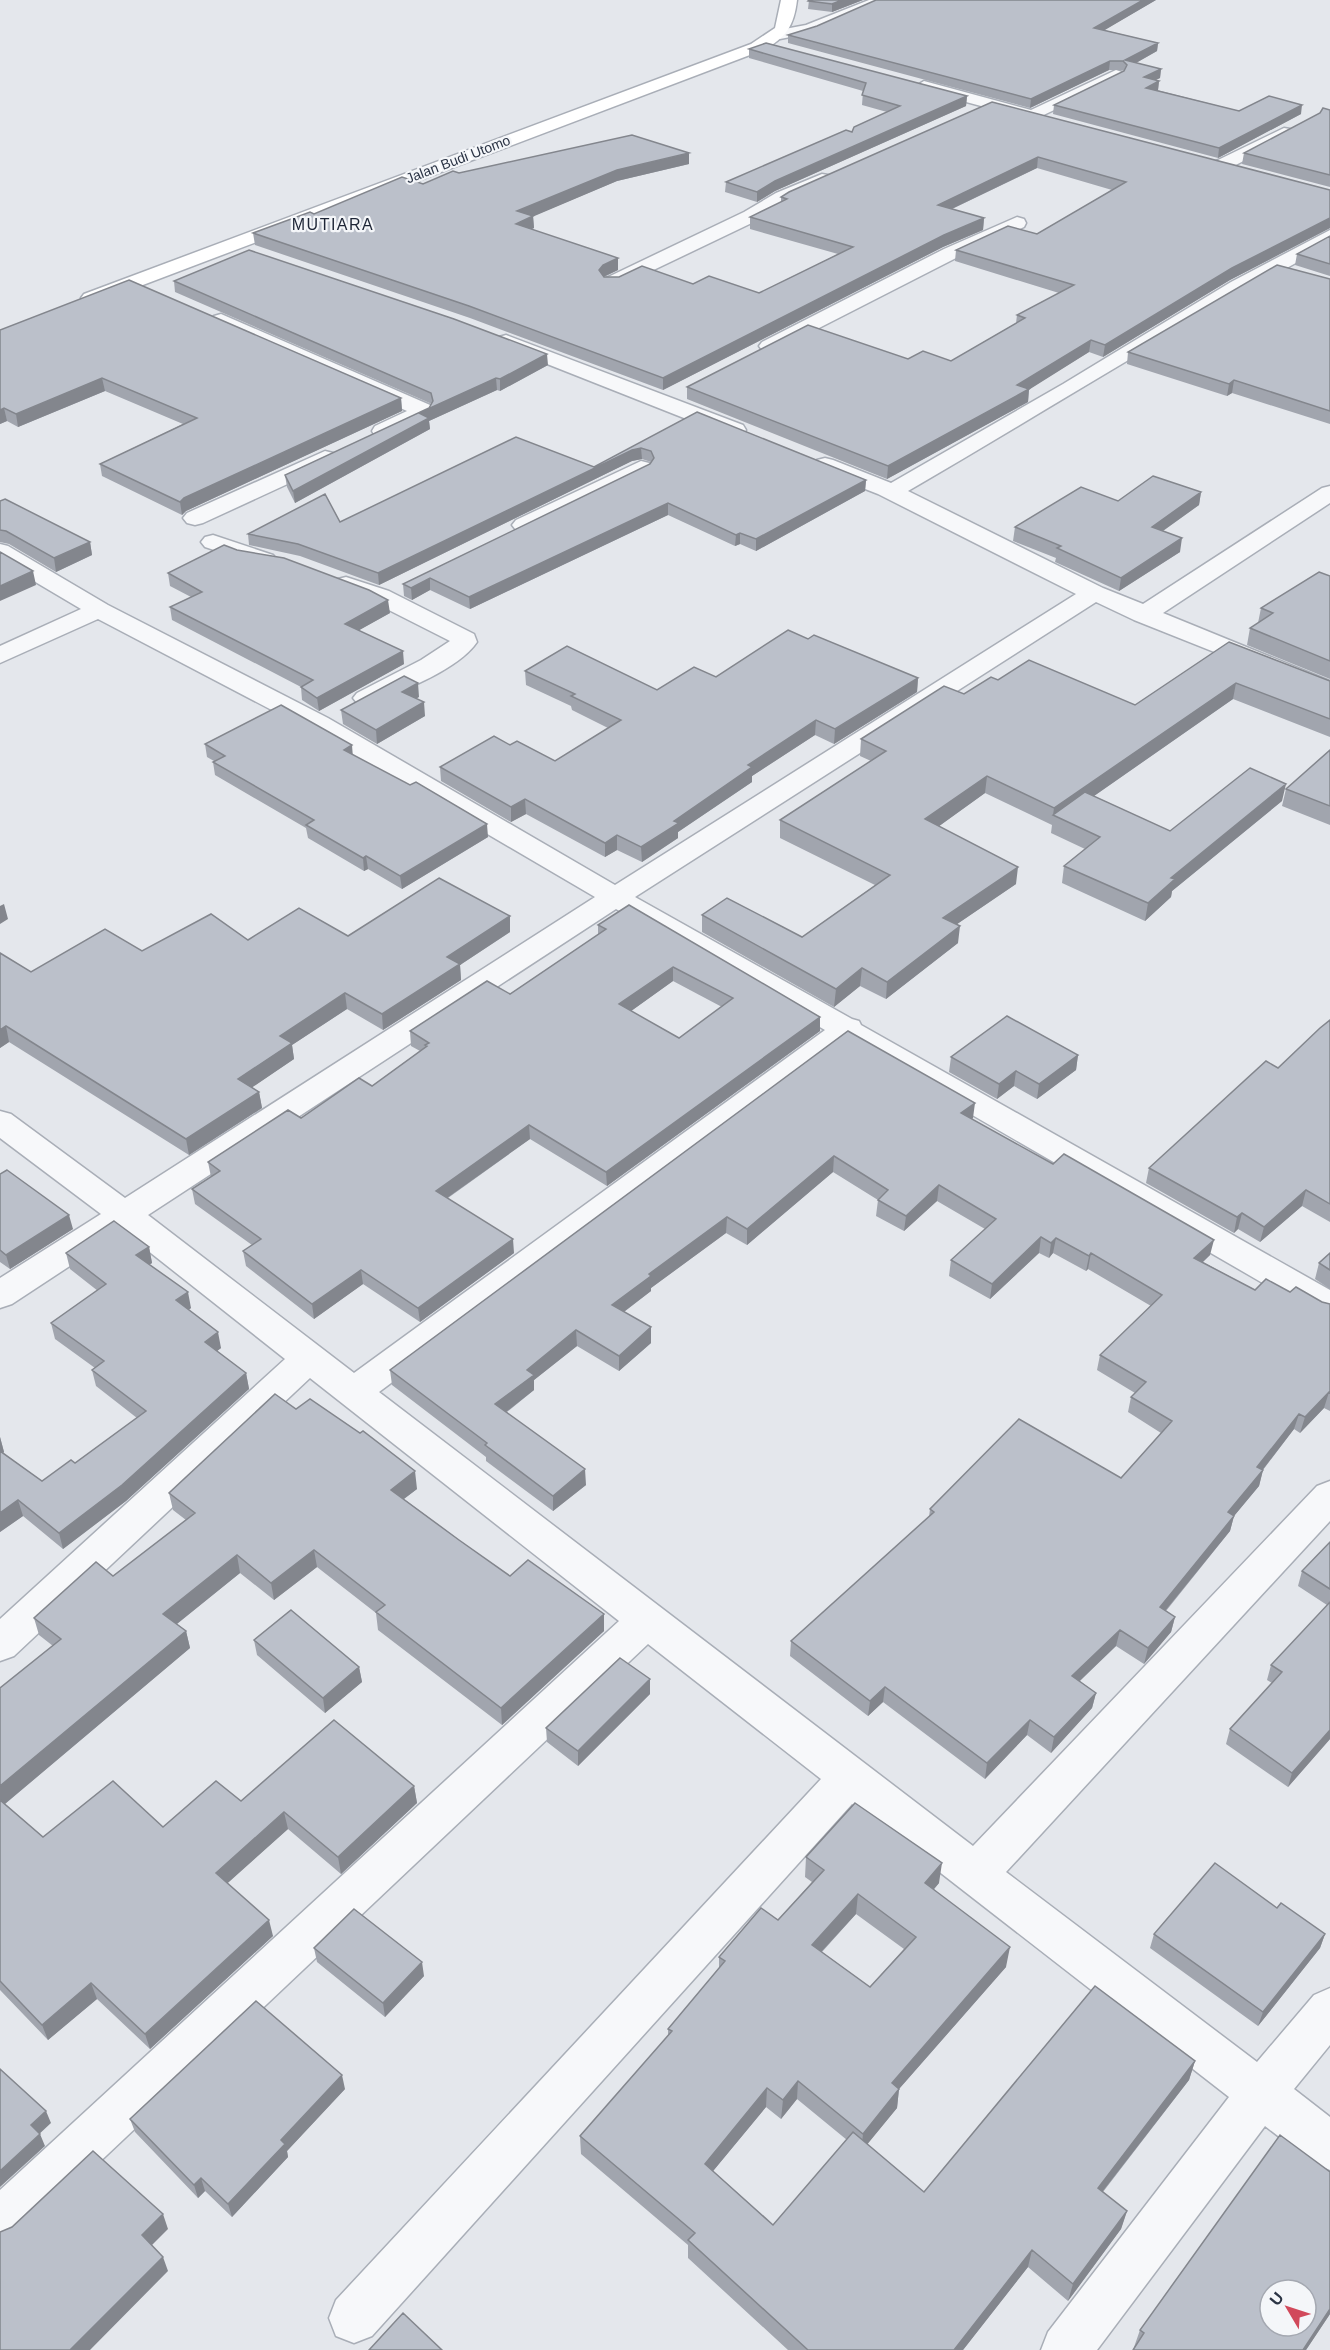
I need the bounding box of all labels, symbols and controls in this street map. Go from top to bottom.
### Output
street label: Jalan Budi Utomo [404,132,513,186]
district label: MUTIARA [292,216,374,233]
north arrow [1258,2278,1318,2338]
text: U [1266,2289,1287,2309]

